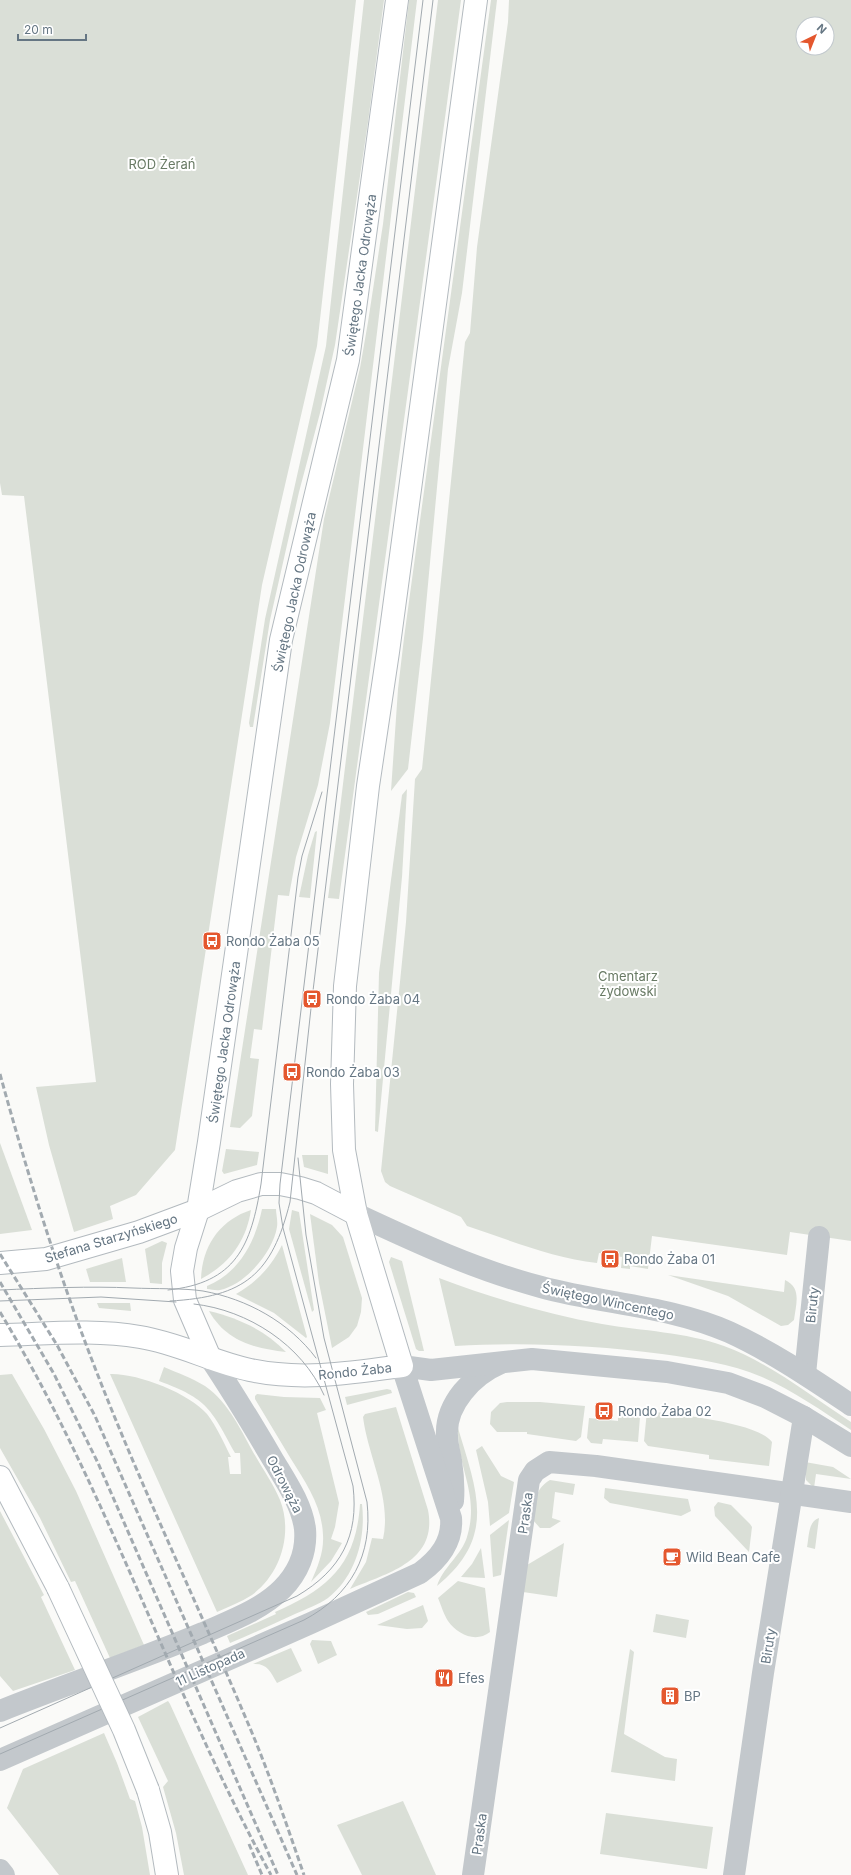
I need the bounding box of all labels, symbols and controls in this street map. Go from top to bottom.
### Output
scale bar [18,16,86,42]
north arrow [795,16,835,56]
text: N [814,21,830,37]
text: 20 m [24,22,53,37]
park label: ROD Żerań [129,156,195,172]
street label: Świętego Jacka Odrowąża [341,193,379,357]
street label: Świętego Jacka Odrowąża [269,510,319,674]
bus stop icon: Rondo Żaba 05 [201,930,223,952]
place label: Rondo Żaba 05 [226,933,320,949]
street label: Świętego Jacka Odrowąża [205,960,243,1124]
park label: Cmentarz żydowski [598,968,658,999]
bus stop icon: Rondo Żaba 04 [301,988,323,1010]
place label: Rondo Żaba 04 [326,991,420,1007]
bus stop icon: Rondo Żaba 03 [281,1061,303,1083]
place label: Rondo Żaba 03 [306,1064,400,1080]
street label: Stefana Starzyńskiego [43,1210,180,1266]
bus stop icon: Rondo Żaba 01 [599,1248,621,1270]
place label: Rondo Żaba 01 [624,1251,715,1267]
street label: Świętego Wincentego [540,1279,676,1323]
street label: Biruty [802,1286,822,1324]
street label: Rondo Żaba [317,1359,393,1383]
bus stop icon: Rondo Żaba 02 [593,1400,615,1422]
place label: Rondo Żaba 02 [618,1403,712,1419]
street label: Odrowąża [264,1452,306,1516]
street label: Praska [514,1491,536,1535]
cafe icon: Wild Bean Cafe [661,1546,683,1568]
place label: Wild Bean Cafe [686,1549,780,1565]
street label: Biruty [757,1627,779,1665]
street label: 11 Listopada [173,1645,247,1689]
restaurant icon: Efes [433,1667,455,1689]
place label: Efes [458,1670,485,1686]
building icon: BP [659,1685,681,1707]
place label: BP [684,1688,701,1704]
street label: Praska [468,1812,490,1856]

